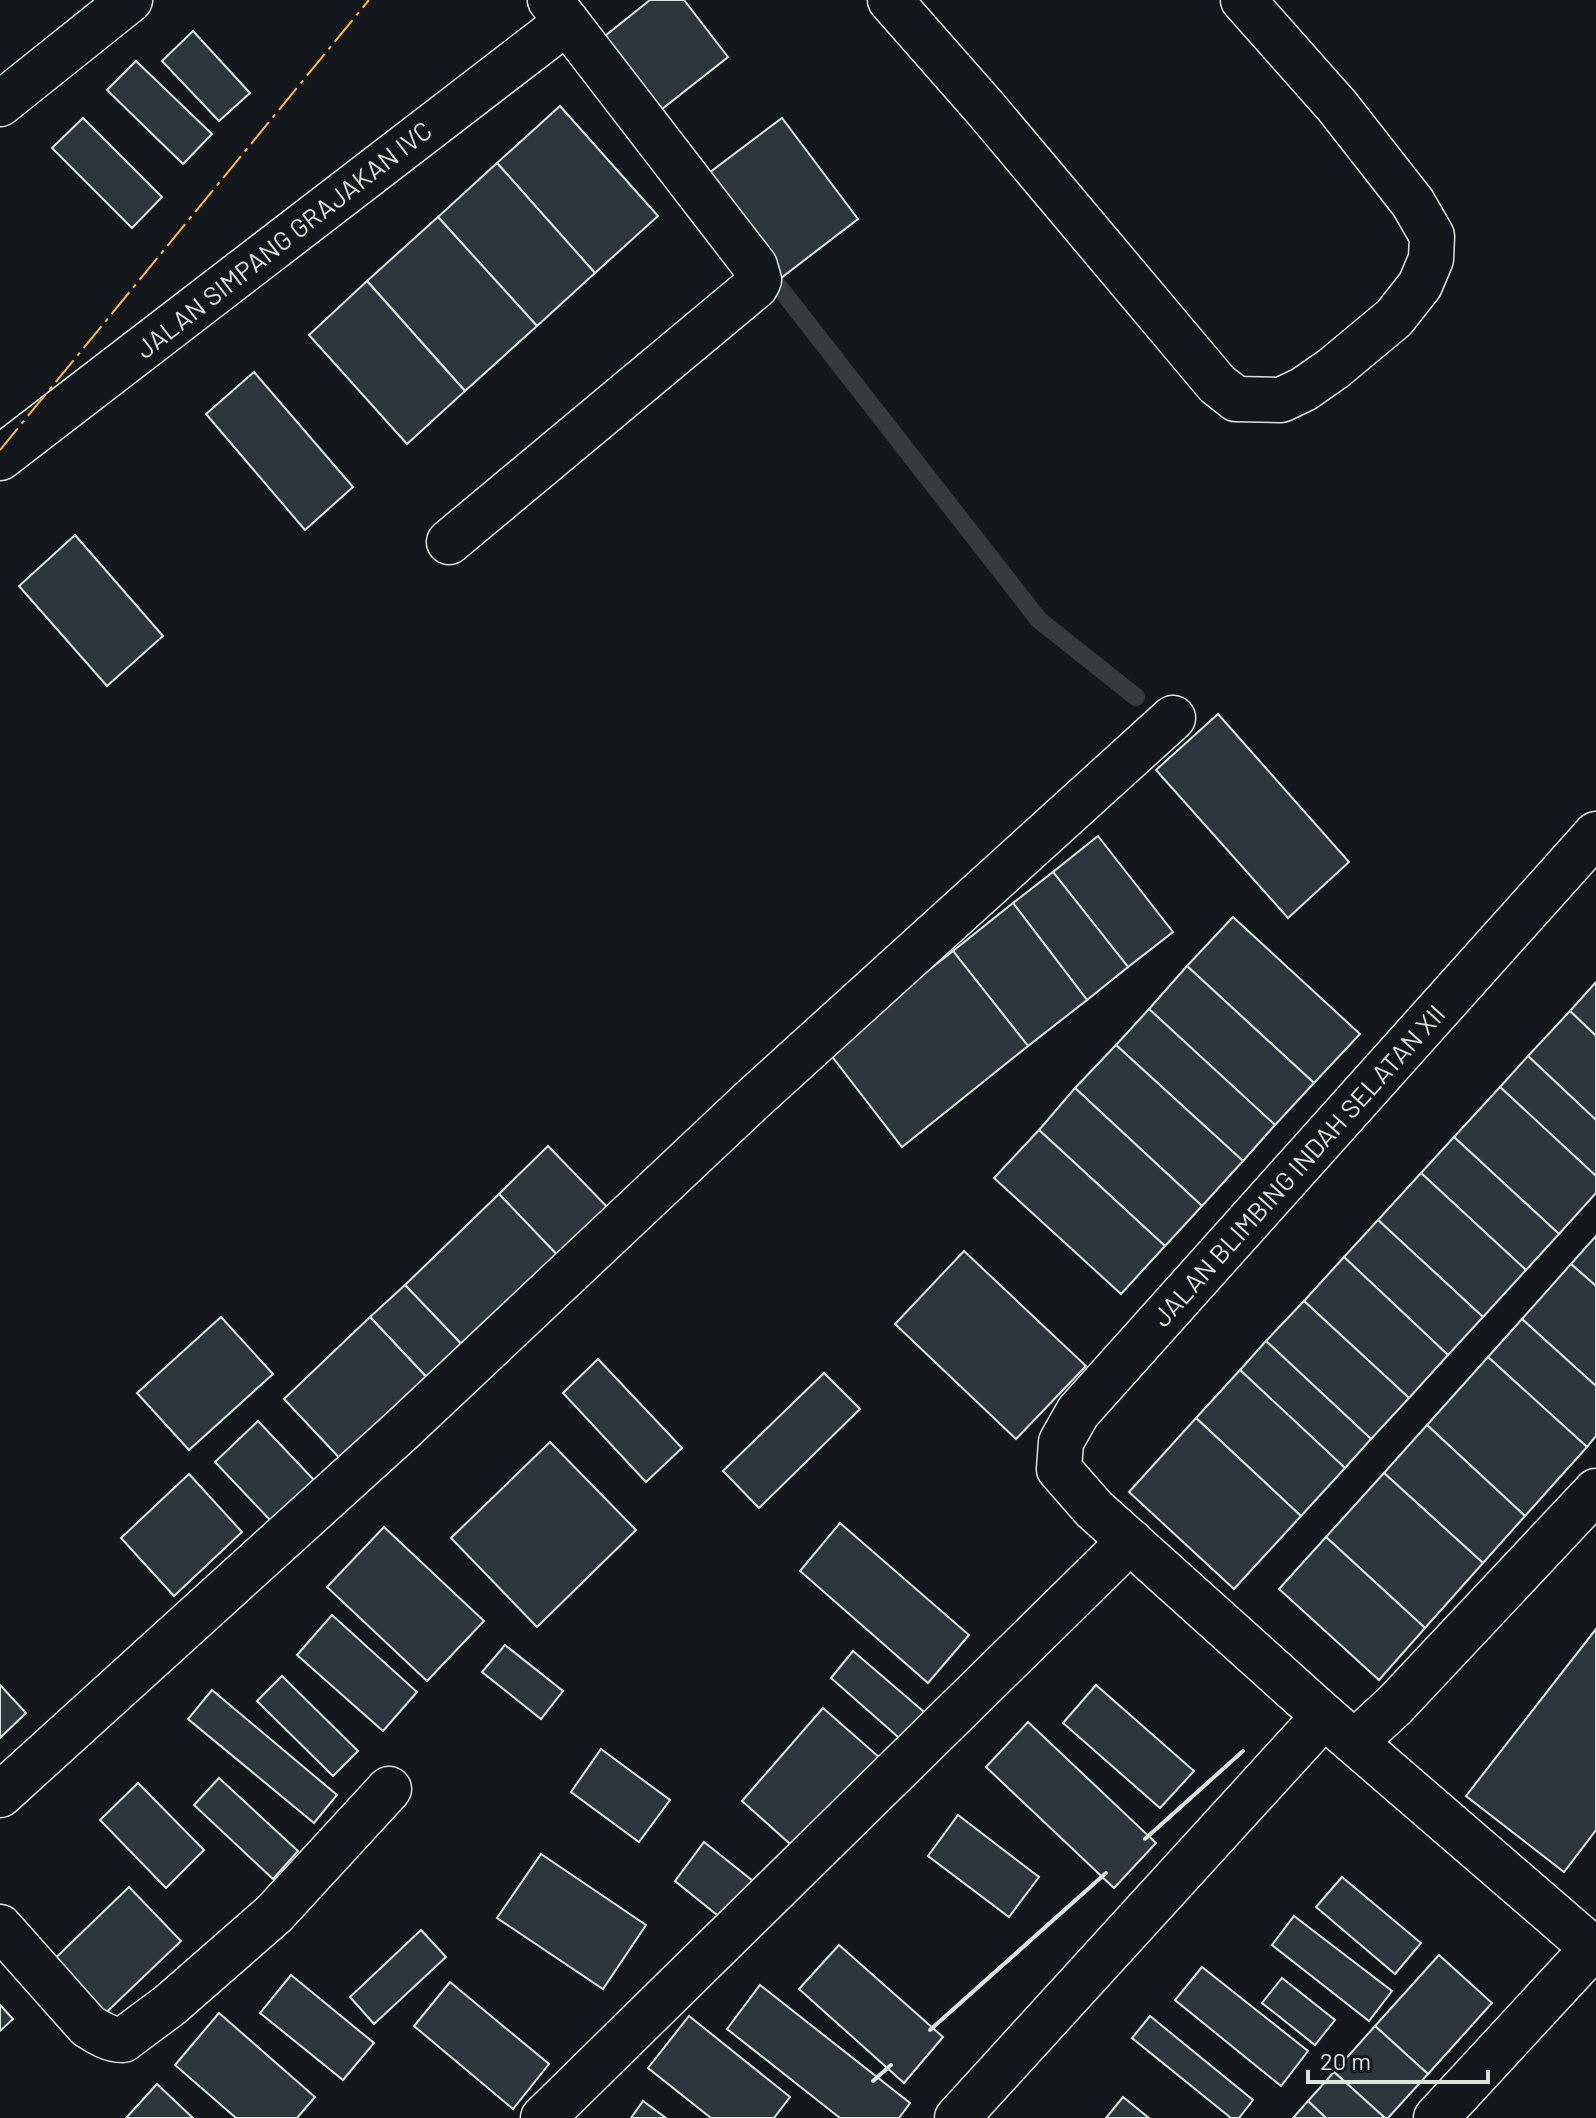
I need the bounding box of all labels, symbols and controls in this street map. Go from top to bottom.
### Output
street label: JALAN SIMPANG GRAJAKAN IVC [129,114,437,364]
street label: JALAN BLIMBING INDAH SELATAN XII [1145,998,1451,1332]
scale bar [1308,2034,1488,2084]
text: 20 m [1320,2046,1371,2075]

